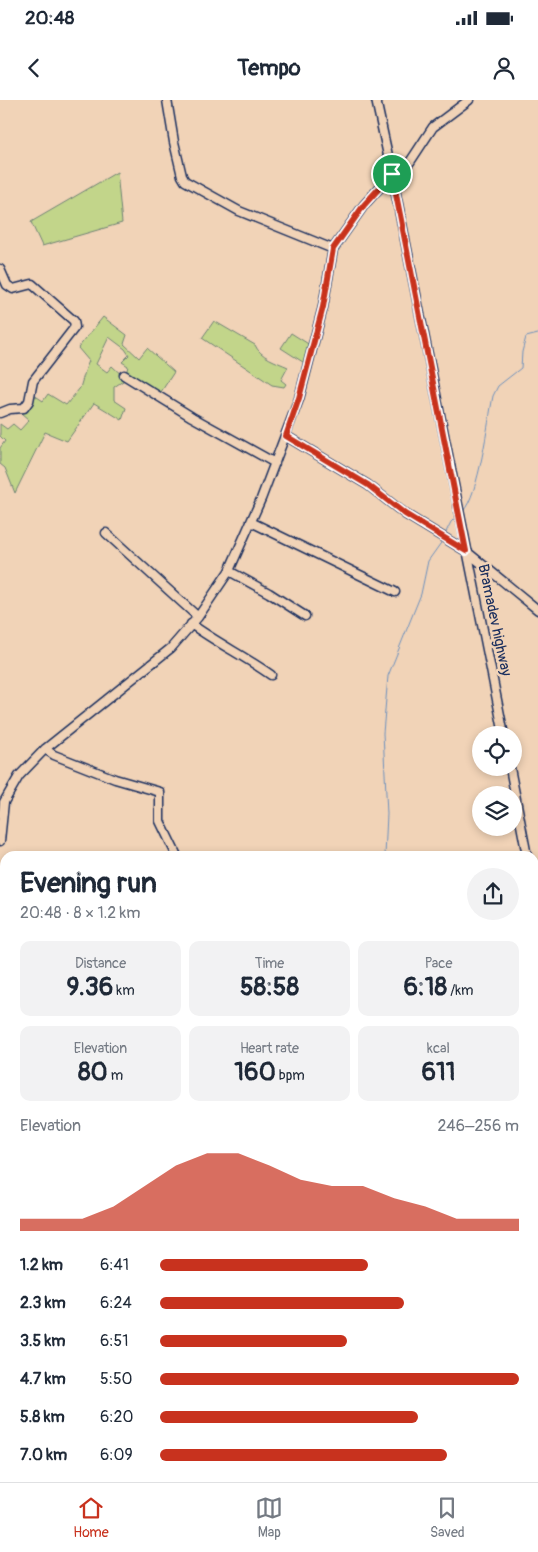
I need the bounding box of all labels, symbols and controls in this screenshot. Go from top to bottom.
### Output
text: 20:48 [25,6,74,30]
icon: back [20,54,48,82]
text: Tempo [237,54,301,82]
icon: person [490,54,518,82]
pin [371,153,413,195]
icon: arrive [378,160,406,188]
street label: Bramadev highway [473,562,516,678]
map controls [472,726,522,836]
button: locate [472,726,522,776]
button: layers [472,786,522,836]
text: Evening run [20,866,157,901]
button: share [467,868,519,920]
text: 20:48 · 8 × 1.2 km [20,903,140,923]
text: Distance [75,955,126,972]
text: Time [255,955,284,972]
text: Pace [425,955,452,972]
text: 9.36 [66,972,113,1003]
text: 58:58 [240,972,299,1003]
text: 6:18 [404,972,447,1003]
text: km [113,982,135,999]
text: /km [447,982,473,999]
text: Elevation [74,1040,127,1057]
text: Heart rate [240,1040,299,1057]
text: kcal [427,1040,450,1057]
text: 80 [78,1057,108,1088]
text: 160 [234,1057,276,1088]
text: 611 [421,1057,456,1088]
text: m [108,1067,123,1084]
text: bpm [276,1067,305,1084]
text: Elevation [20,1116,81,1136]
text: 246–256 m [437,1116,519,1136]
text: 1.2 km [20,1255,63,1275]
text: 6:41 [100,1255,129,1275]
text: 2.3 km [20,1293,66,1313]
text: 6:24 [100,1293,132,1313]
text: 3.5 km [20,1331,65,1351]
text: 6:51 [100,1331,129,1351]
text: 4.7 km [20,1369,66,1389]
text: 5:50 [100,1369,133,1389]
text: 5.8 km [20,1407,65,1427]
text: 6:20 [100,1407,133,1427]
text: 7.0 km [20,1445,67,1465]
text: 6:09 [100,1445,133,1465]
tab: Home [73,1494,109,1541]
tab: Map [255,1494,283,1541]
tab: Saved [430,1494,465,1541]

